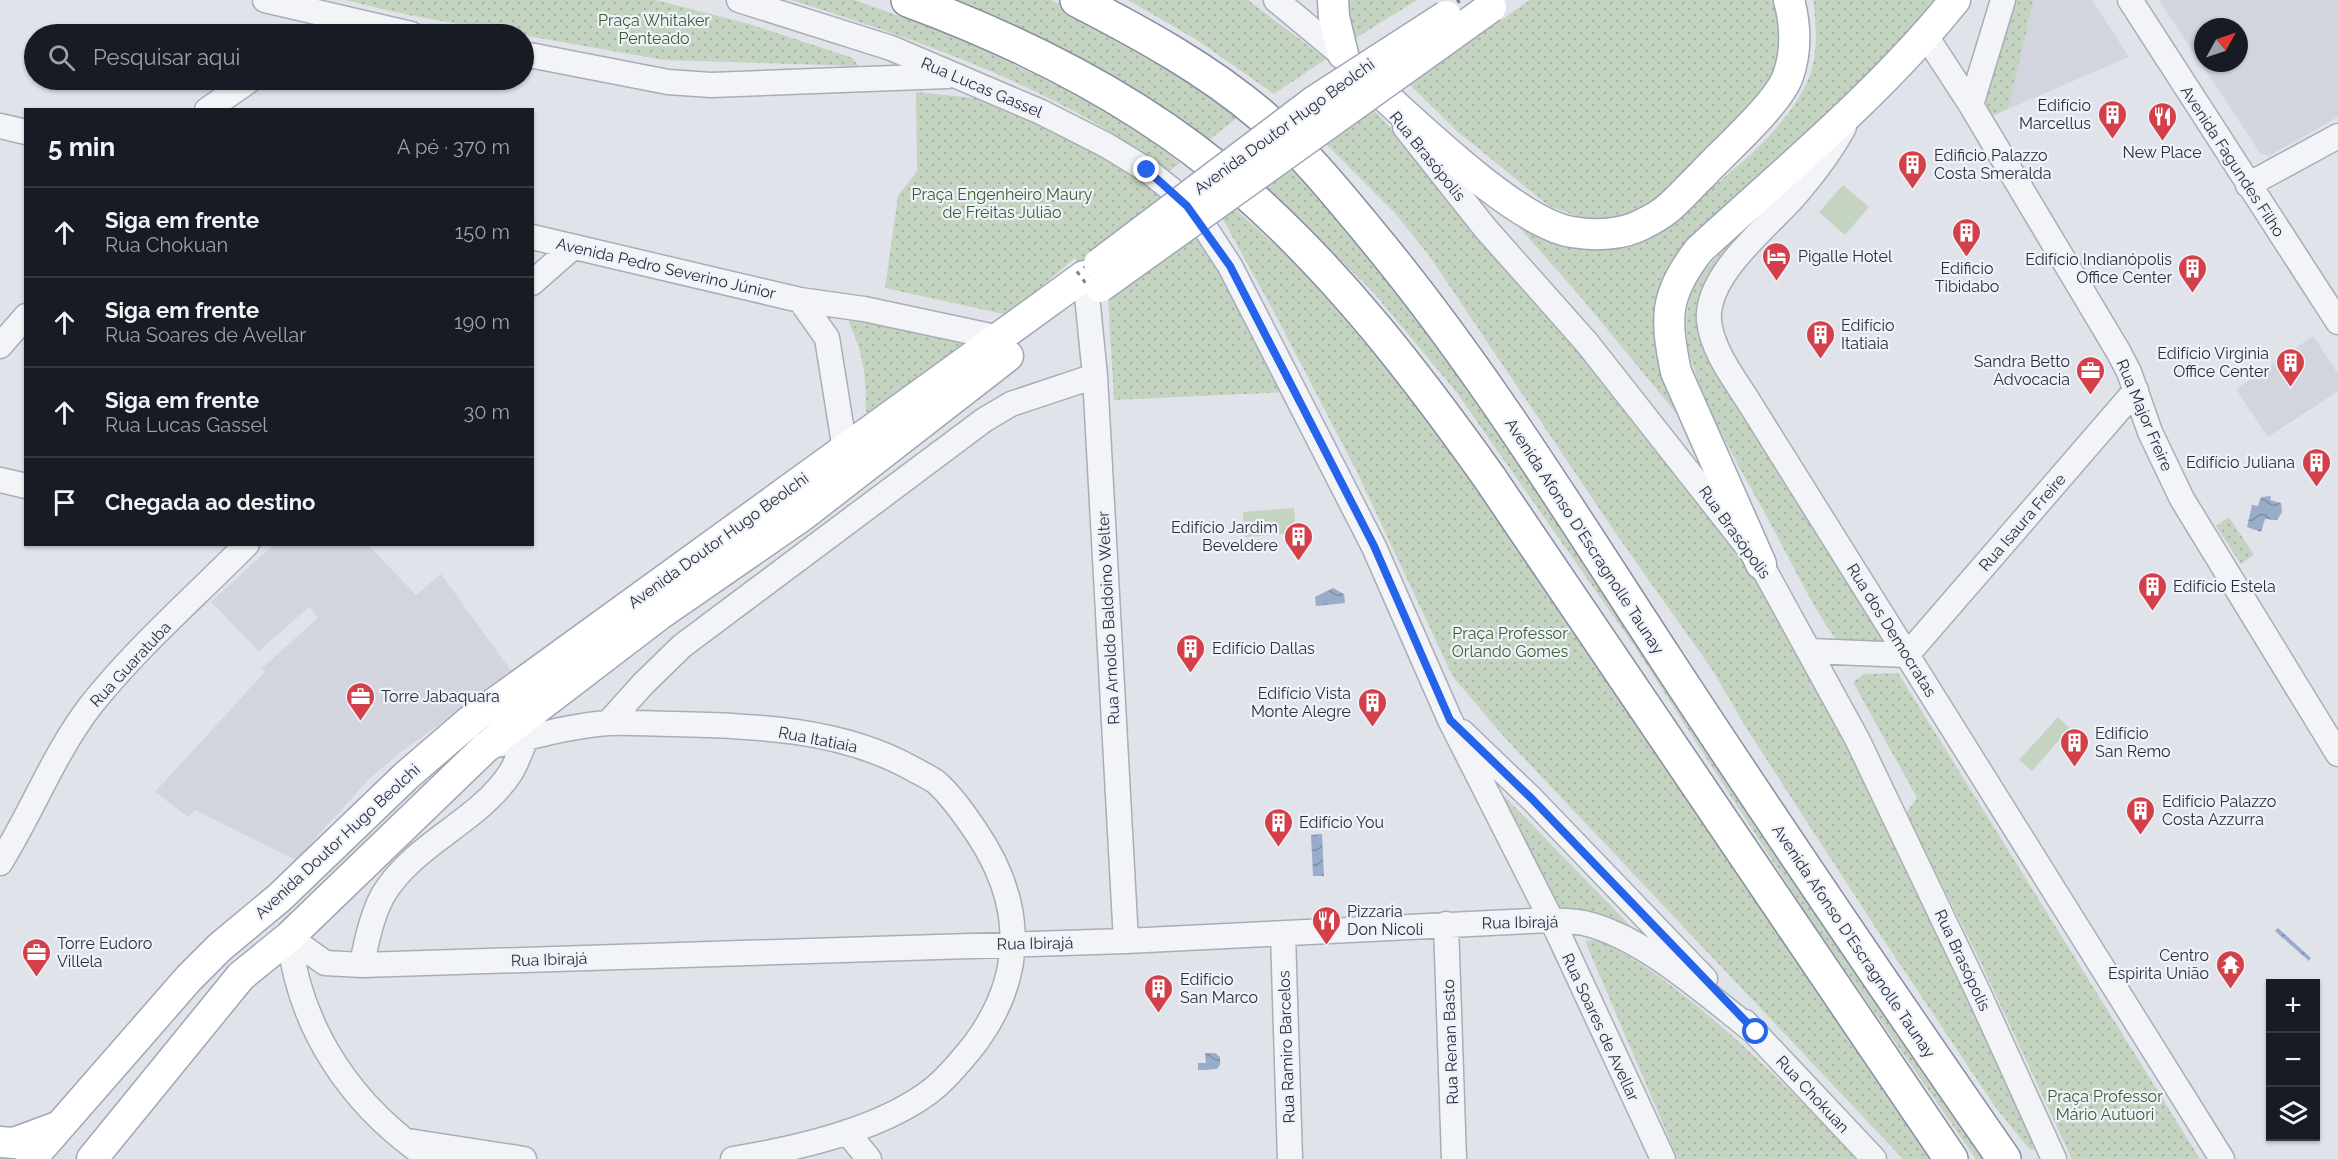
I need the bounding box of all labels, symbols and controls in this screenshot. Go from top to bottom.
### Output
park label: Praça Whitaker Penteado [598,11,710,48]
north arrow [2194,18,2248,72]
search box [24,24,534,90]
icon: search [45,41,78,74]
text: Pesquisar aqui [93,44,240,70]
street label: Rua Lucas Gassel [918,53,1046,122]
street label: Avenida Doutor Hugo Beolchi [1190,55,1378,198]
street label: Avenida Fagundes Filho [2177,82,2289,240]
place label: Edifício Marcellus [2019,96,2091,133]
building icon: Edifício Marcellus [2096,98,2128,140]
restaurant icon: New Place [2146,100,2178,142]
street label: Rua Brasópolis [1386,108,1470,205]
text: 5 min [48,132,115,162]
text: A pé · 370 m [397,135,510,159]
place label: New Place [2122,143,2202,162]
place label: Edificio Palazzo Costa Smeralda [1934,146,2052,183]
building icon: Edificio Palazzo Costa Smeralda [1897,148,1929,190]
route end [1133,156,1159,182]
park label: Praça Engenheiro Maury de Freitas Julião [911,185,1093,222]
text: Siga em frente [105,207,259,233]
icon: ahead [48,216,81,249]
building icon: Edificio Tibidabo [1951,216,1983,258]
text: 150 m [455,220,510,244]
text: Rua Chokuan [105,233,228,257]
street label: Avenida Pedro Severino Júnior [554,234,778,303]
hotel icon: Pigalle Hotel [1761,240,1793,282]
place label: Pigalle Hotel [1798,247,1893,266]
place label: Edifício Indianópolis Office Center [2025,250,2172,287]
building icon: Edifício Indianópolis Office Center [2177,252,2209,294]
place label: Edificio Tibidabo [1935,259,1999,296]
text: Siga em frente [105,297,259,323]
icon: ahead [48,306,81,339]
text: 190 m [454,310,510,334]
place label: Edifício Itatiaia [1841,316,1895,353]
building icon: Edifício Itatiaia [1804,318,1836,360]
text: Rua Soares de Avellar [105,323,306,347]
place label: Edifício Virginia Office Center [2157,344,2269,381]
building icon: Edifício Virginia Office Center [2274,346,2306,388]
place label: Sandra Betto Advocacia [1974,352,2070,389]
office icon: Sandra Betto Advocacia [2075,354,2107,396]
street label: Rua Major Freire [2112,356,2177,474]
text: Siga em frente [105,387,259,413]
icon: ahead [48,396,81,429]
text: 30 m [464,400,510,424]
text: Rua Lucas Gassel [105,413,268,437]
street label: Avenida Afonso D'Escragnolle Taunay [1501,415,1668,658]
building icon: Edifício Juliana [2300,446,2332,488]
place label: Edifício Juliana [2186,453,2295,472]
street label: Avenida Doutor Hugo Beolchi [624,469,812,612]
street label: Rua Isaura Freire [1975,470,2070,575]
street label: Rua Brasópolis [1695,482,1775,583]
icon: arrive [48,486,81,519]
text: Chegada ao destino [105,489,315,515]
street label: Rua Arnoldo Baldoino Welter [1093,510,1124,725]
place label: Edifício Jardim Beveldere [1171,518,1278,555]
building icon: Edifício Jardim Beveldere [1283,520,1315,562]
street label: Rua dos Democratas [1843,560,1941,701]
building icon: Edifício Estela [2136,570,2168,612]
place label: Edifício Estela [2173,577,2276,596]
street label: Rua Guaratuba [86,618,175,711]
park label: Praça Professor Orlando Gomes [1452,624,1568,661]
building icon: Edifício Dallas [1175,632,1207,674]
place label: Edifício Dallas [1212,639,1315,658]
office icon: Torre Jabaquara [344,680,376,722]
place label: Edifício Vista Monte Alegre [1251,684,1351,721]
building icon: Edifício Vista Monte Alegre [1356,686,1388,728]
place label: Torre Jabaquara [381,687,500,706]
street label: Rua Itatiaia [777,723,859,756]
place label: Edifício San Remo [2095,724,2171,761]
building icon: Edifício San Remo [2058,726,2090,768]
street label: Avenida Doutor Hugo Beolchi [251,760,424,923]
place label: Edifício Palazzo Costa Azzurra [2162,792,2276,829]
building icon: Edifício Palazzo Costa Azzurra [2125,794,2157,836]
building icon: Edifício You [1262,806,1294,848]
place label: Edifício You [1299,813,1384,832]
street label: Avenida Afonso D'Escragnolle Taunay [1768,821,1939,1062]
place label: Pizzaria Don Nicoli [1347,902,1423,939]
restaurant icon: Pizzaria Don Nicoli [1310,904,1342,946]
street label: Rua Brasópolis [1931,906,1994,1014]
street label: Rua Ibirajá [1482,912,1558,933]
street label: Rua Ibirajá [997,933,1073,954]
place label: Torre Eudoro Villela [57,934,152,971]
office icon: Torre Eudoro Villela [20,936,52,978]
place label: Centro Espirita União [2108,946,2209,983]
temple icon: Centro Espirita União [2214,948,2246,990]
street label: Rua Ibirajá [510,949,588,970]
street label: Rua Soares de Avellar [1558,950,1643,1105]
place label: Edifício San Marco [1180,970,1258,1007]
street label: Rua Ramiro Barcelos [1274,970,1299,1124]
building icon: Edifício San Marco [1143,972,1175,1014]
street label: Rua Renan Basto [1439,979,1462,1105]
map controls [2266,979,2320,1141]
button: + [2266,979,2320,1033]
route start [1742,1018,1768,1044]
button: − [2266,1033,2320,1087]
street label: Rua Chokuan [1772,1052,1853,1137]
park label: Praça Professor Mário Autuori [2047,1087,2163,1124]
button: layers [2266,1087,2320,1141]

